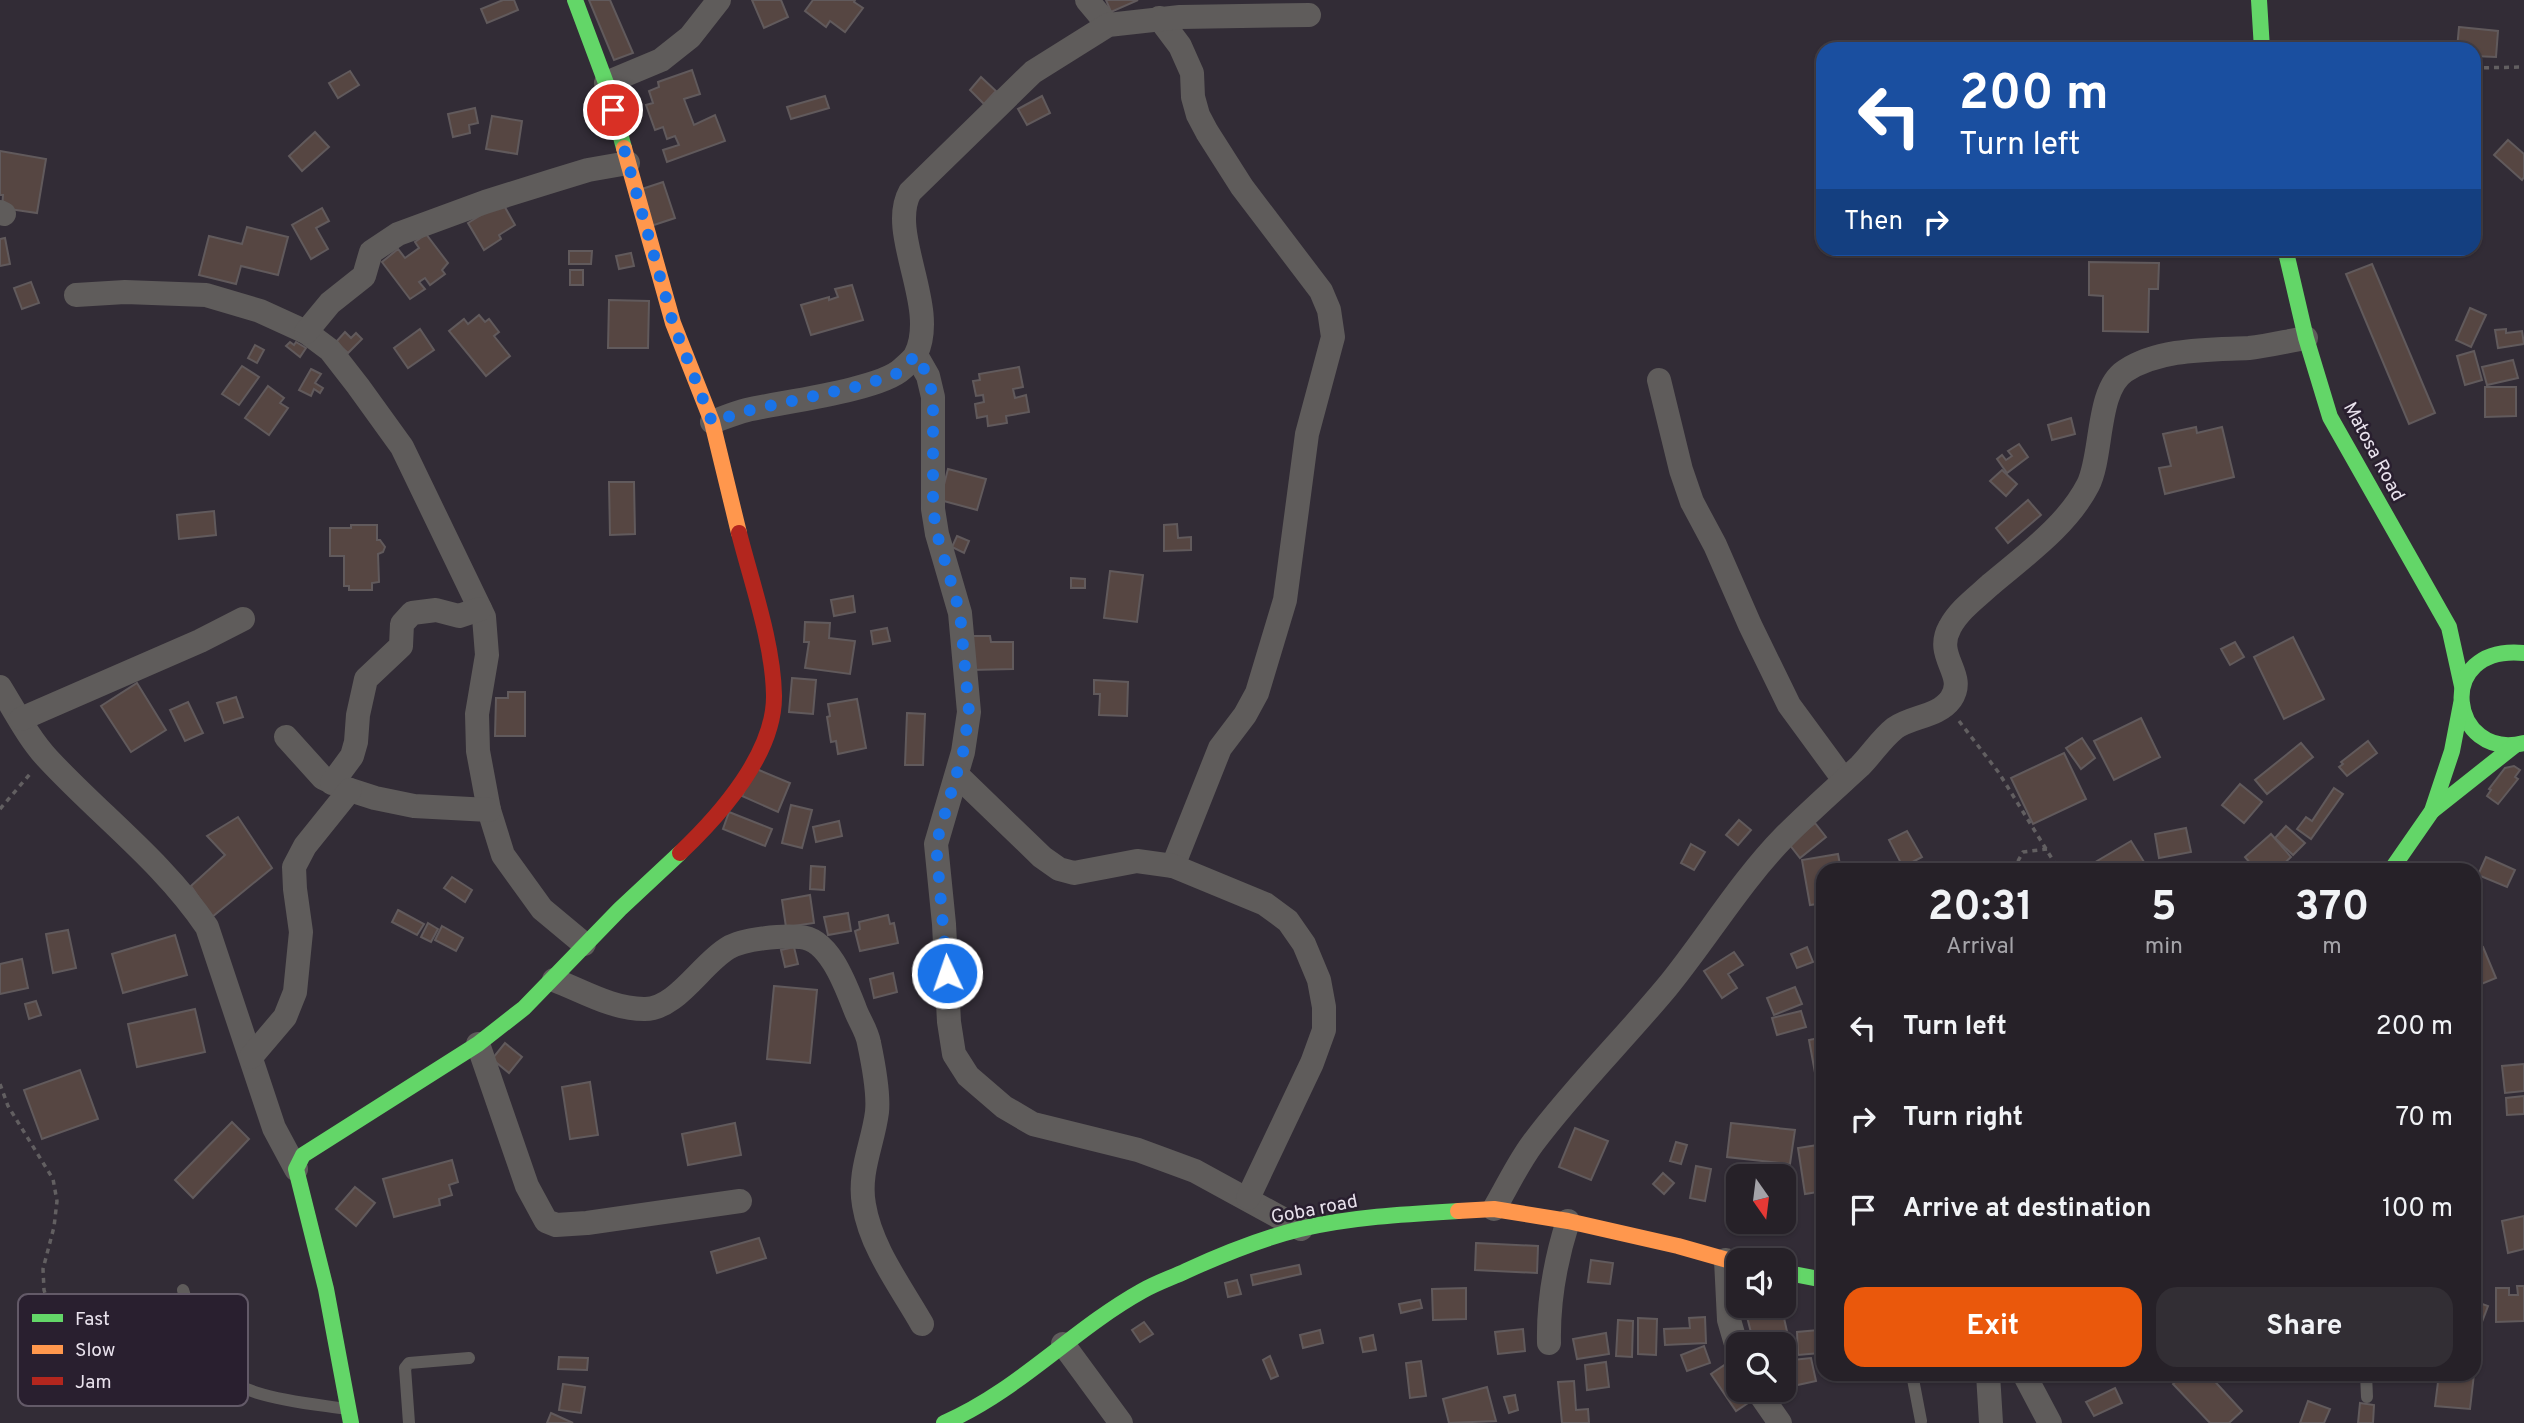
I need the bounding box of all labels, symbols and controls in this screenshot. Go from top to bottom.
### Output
text: 200 m [1959,65,2109,127]
icon: left [1844,70,1935,161]
pin [583,80,643,140]
icon: arrive [594,91,632,129]
text: Turn left [1959,126,2080,166]
icon: right [1917,203,1955,241]
text: Then [1844,206,1903,239]
street label: Matosa Road [2337,398,2409,506]
text: 20:31 [1928,882,2033,935]
text: 5 [2151,882,2177,935]
text: 370 [2295,882,2369,935]
text: Arrival [1946,933,2015,962]
text: min [2145,933,2183,962]
text: m [2322,933,2342,962]
position arrow [910,936,984,1010]
icon: left [1844,1009,1882,1047]
text: Turn left [1903,1011,2007,1044]
text: 200 m [2376,1011,2453,1044]
icon: right [1844,1100,1882,1138]
text: Turn right [1903,1102,2023,1135]
text: 70 m [2395,1102,2453,1135]
north arrow [1726,1164,1796,1234]
map controls [1726,1164,1796,1402]
street label: Goba road [1269,1190,1360,1230]
icon: arrive [1844,1191,1882,1229]
text: Arrive at destination [1903,1193,2151,1226]
text: 100 m [2382,1193,2453,1226]
button: sound [1726,1248,1796,1318]
button: Exit [1844,1287,2142,1367]
button: Share [2156,1287,2453,1367]
legend [18,1294,248,1406]
text: Fast [75,1308,110,1332]
button: search [1726,1332,1796,1402]
text: Slow [75,1339,115,1363]
text: Jam [75,1371,112,1395]

